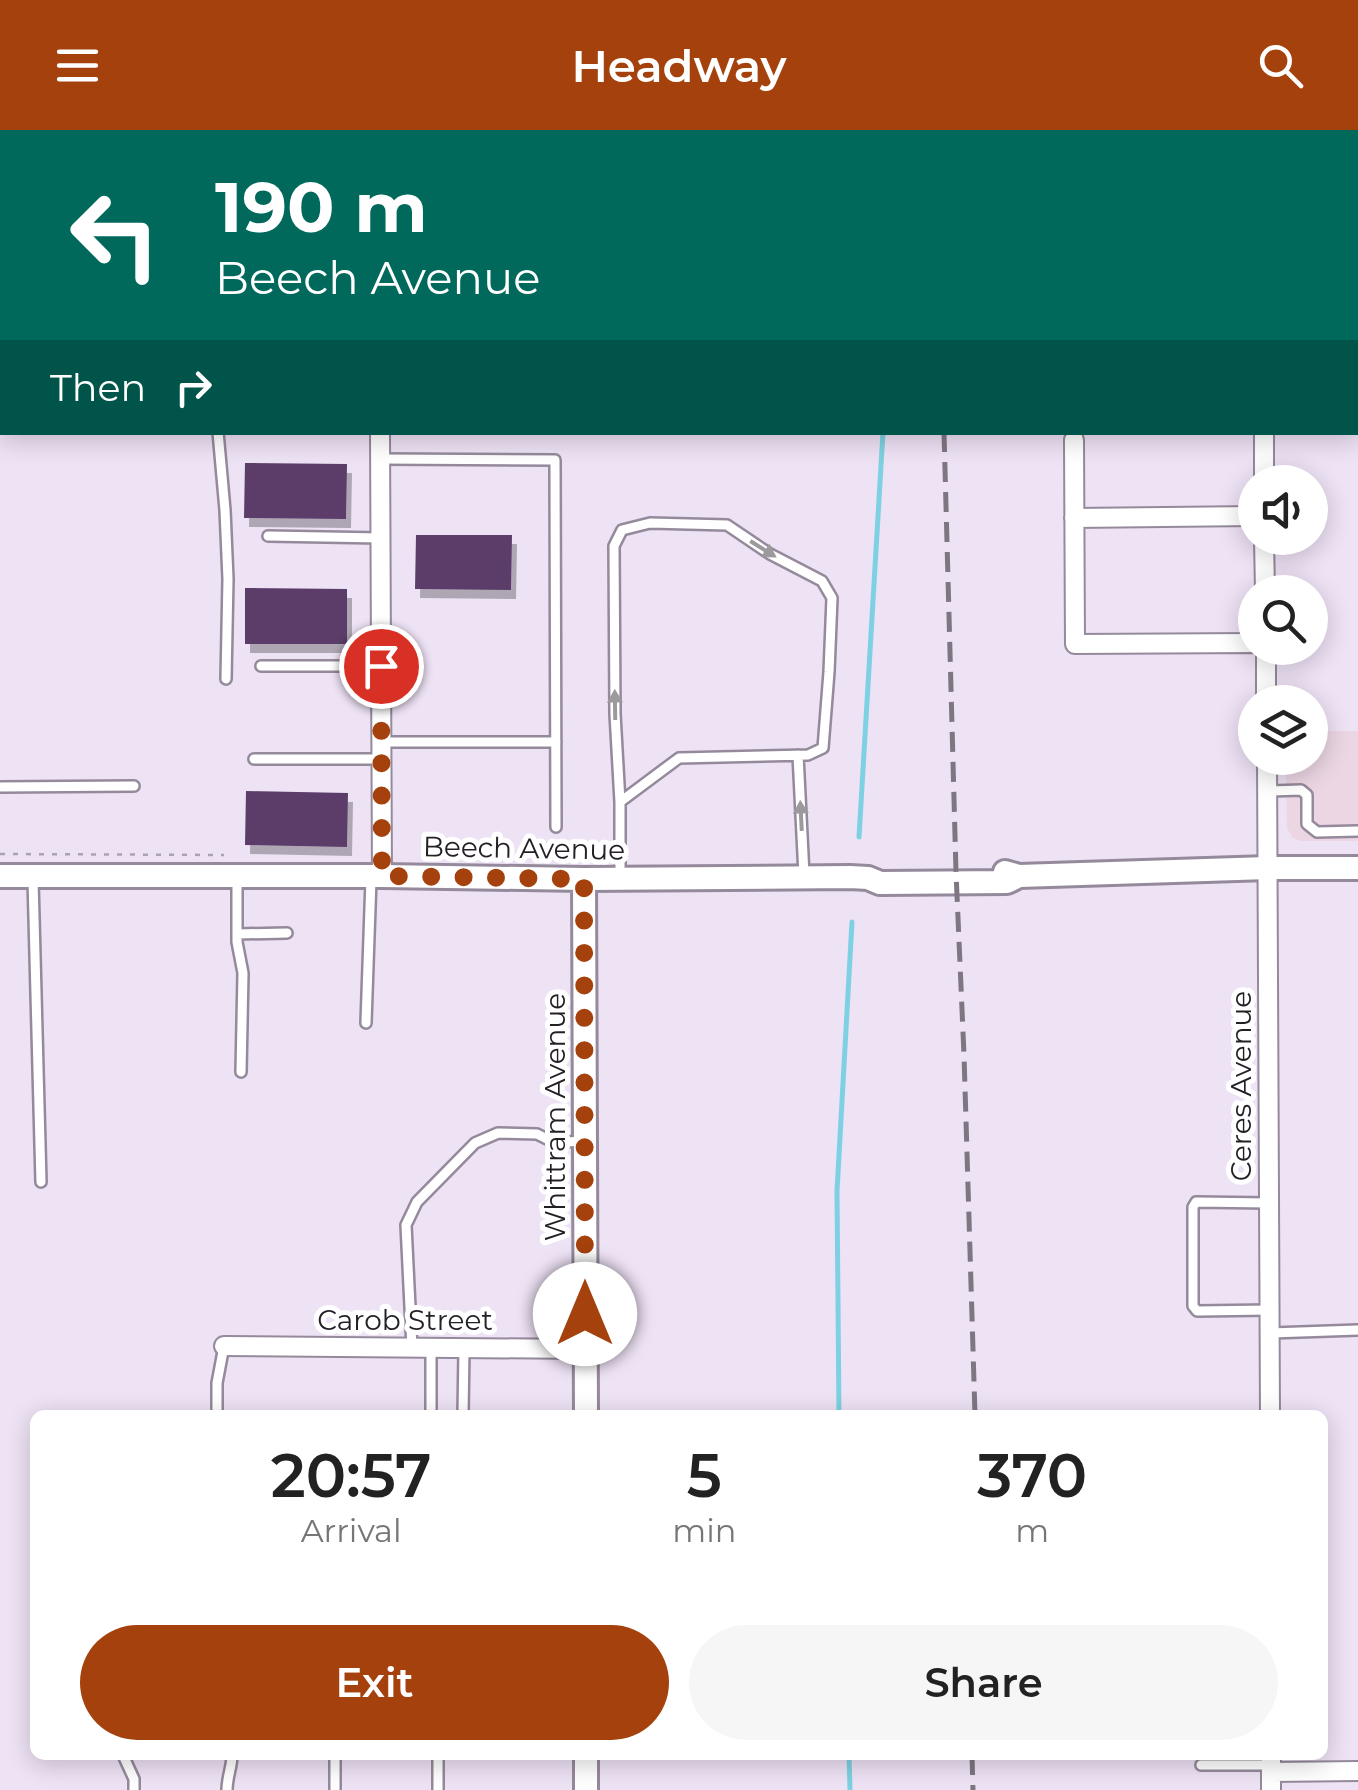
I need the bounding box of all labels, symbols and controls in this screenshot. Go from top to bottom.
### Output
icon: menu [50,38,105,93]
text: Headway [571,38,787,93]
icon: search [1253,38,1308,93]
text: 190 m [215,164,428,250]
icon: left [50,170,180,300]
text: Beech Avenue [215,250,540,305]
icon: right [166,360,221,415]
text: Then [50,364,146,411]
map controls [1238,465,1328,775]
button: sound [1238,465,1328,555]
one-way arrow [749,539,777,557]
button: search [1238,575,1328,665]
pin [339,624,424,709]
icon: arrive [354,639,409,694]
button: layers [1238,685,1328,775]
one-way arrow [607,688,623,720]
one-way arrow [793,800,809,832]
street label: Beech Avenue [423,829,625,867]
street label: Ceres Avenue [1224,991,1258,1181]
street label: Whittram Avenue [538,993,572,1241]
position arrow [533,1262,637,1366]
street label: Carob Street [317,1303,493,1337]
text: 20:57 [271,1439,431,1512]
text: 5 [687,1439,722,1512]
text: 370 [977,1439,1087,1512]
text: Arrival [301,1511,402,1550]
text: min [672,1511,736,1550]
text: m [1015,1511,1049,1550]
button: Exit [80,1625,669,1740]
button: Share [689,1625,1278,1740]

